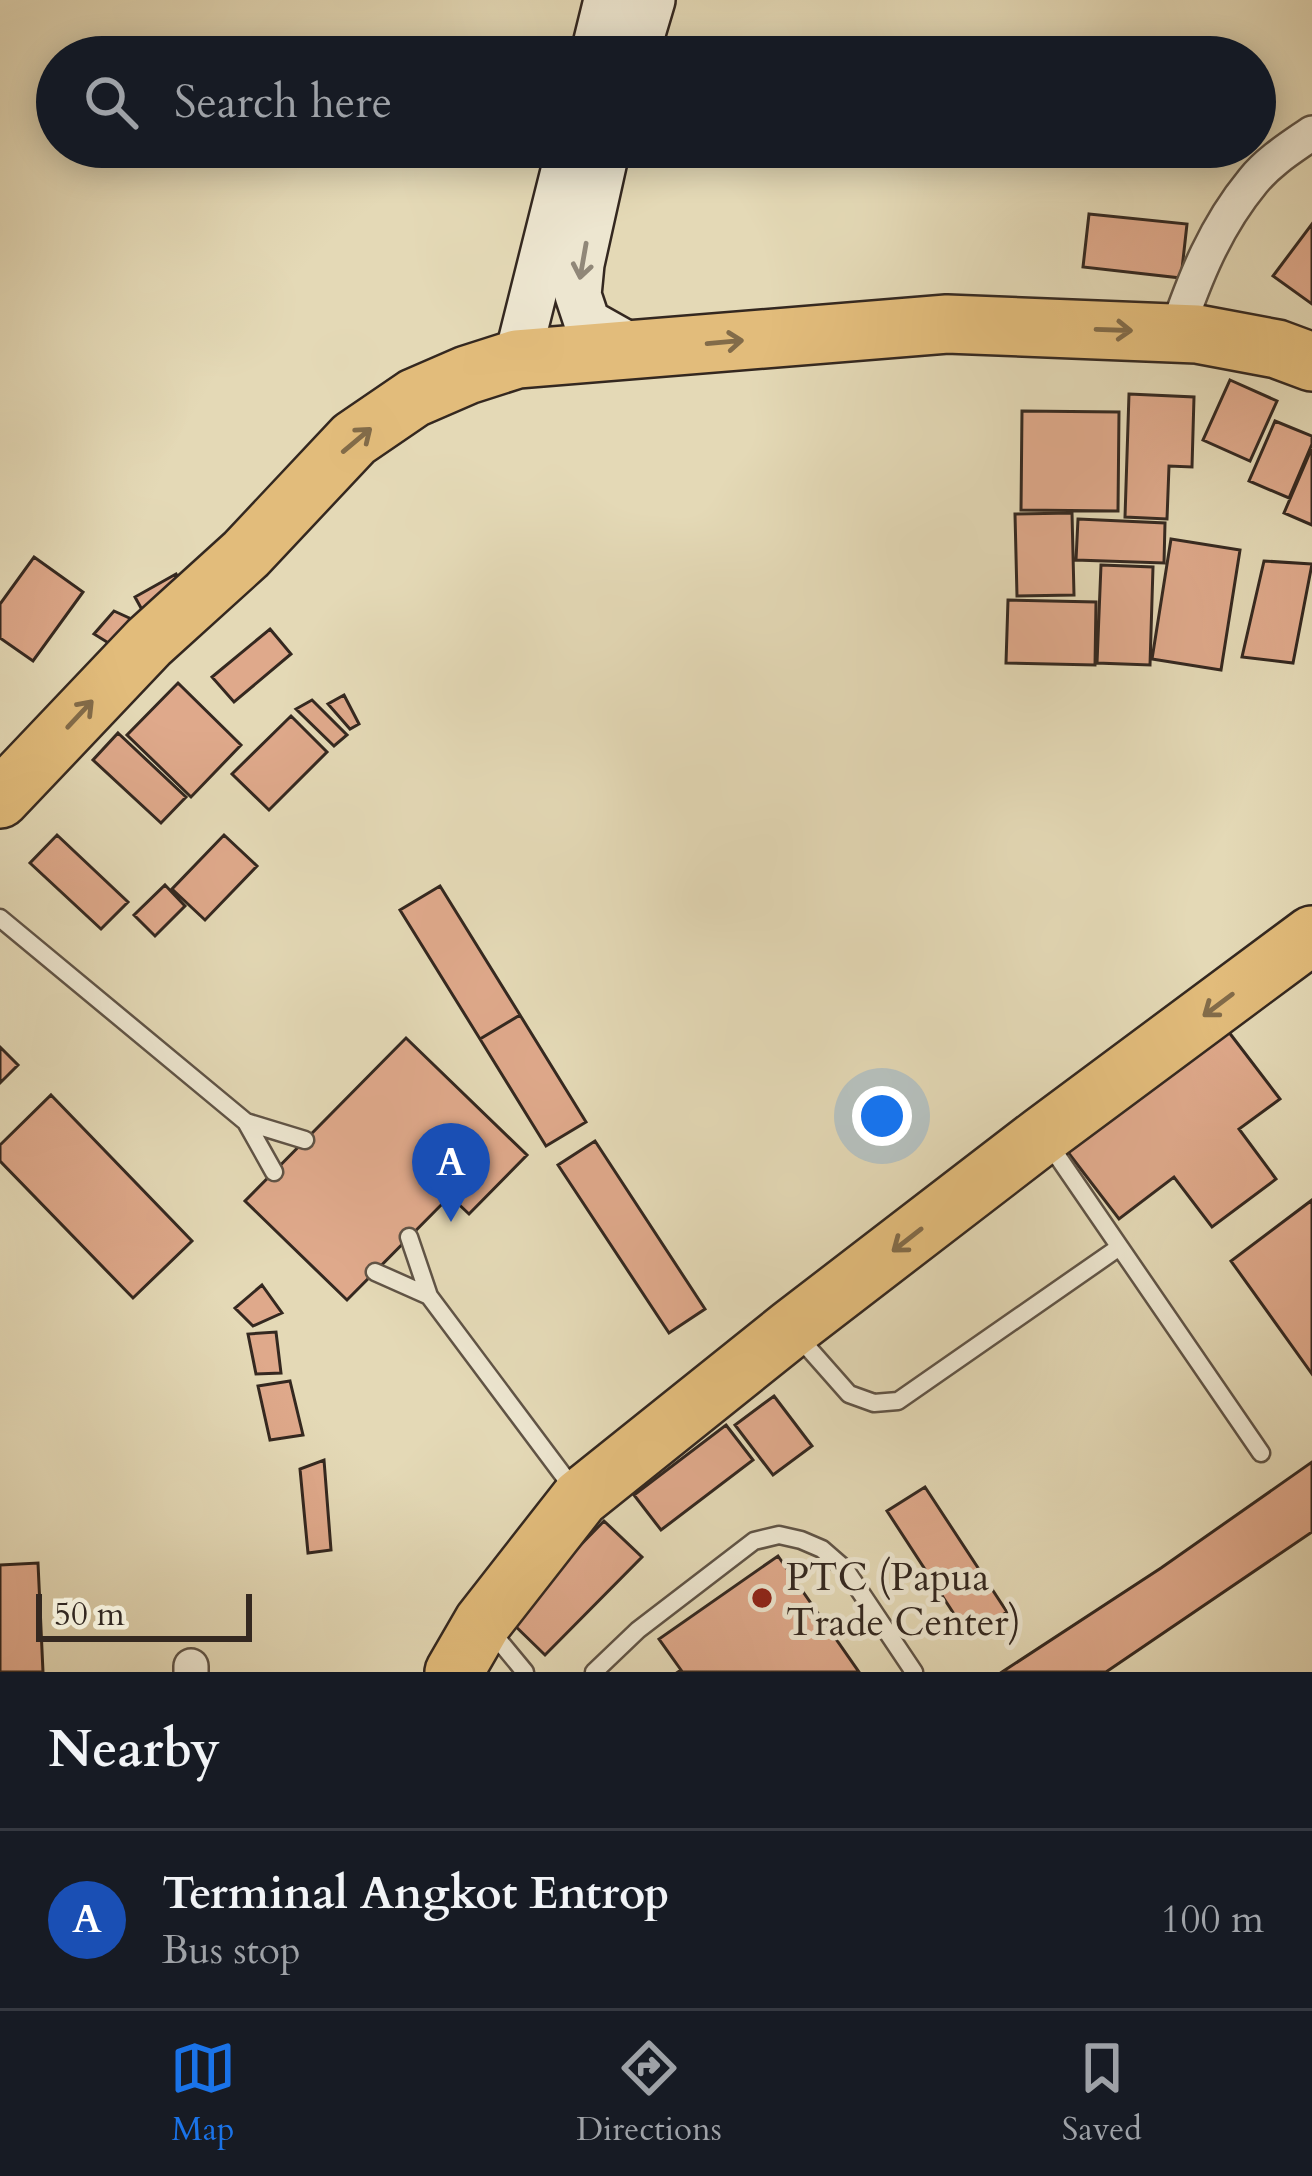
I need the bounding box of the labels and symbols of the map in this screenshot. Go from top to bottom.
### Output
one-way arrow [571,241,593,280]
one-way arrow [1094,319,1133,342]
one-way arrow [705,330,744,353]
one-way arrow [341,426,372,454]
one-way arrow [66,700,94,730]
one-way arrow [1202,992,1235,1017]
your location [852,1086,912,1146]
pin: A [412,1123,490,1222]
one-way arrow [891,1226,923,1253]
place label: PTC (Papua Trade Center) [786,1551,1021,1649]
marker: PTC (Papua Trade Center) [749,1585,775,1611]
scale bar [36,1588,252,1641]

